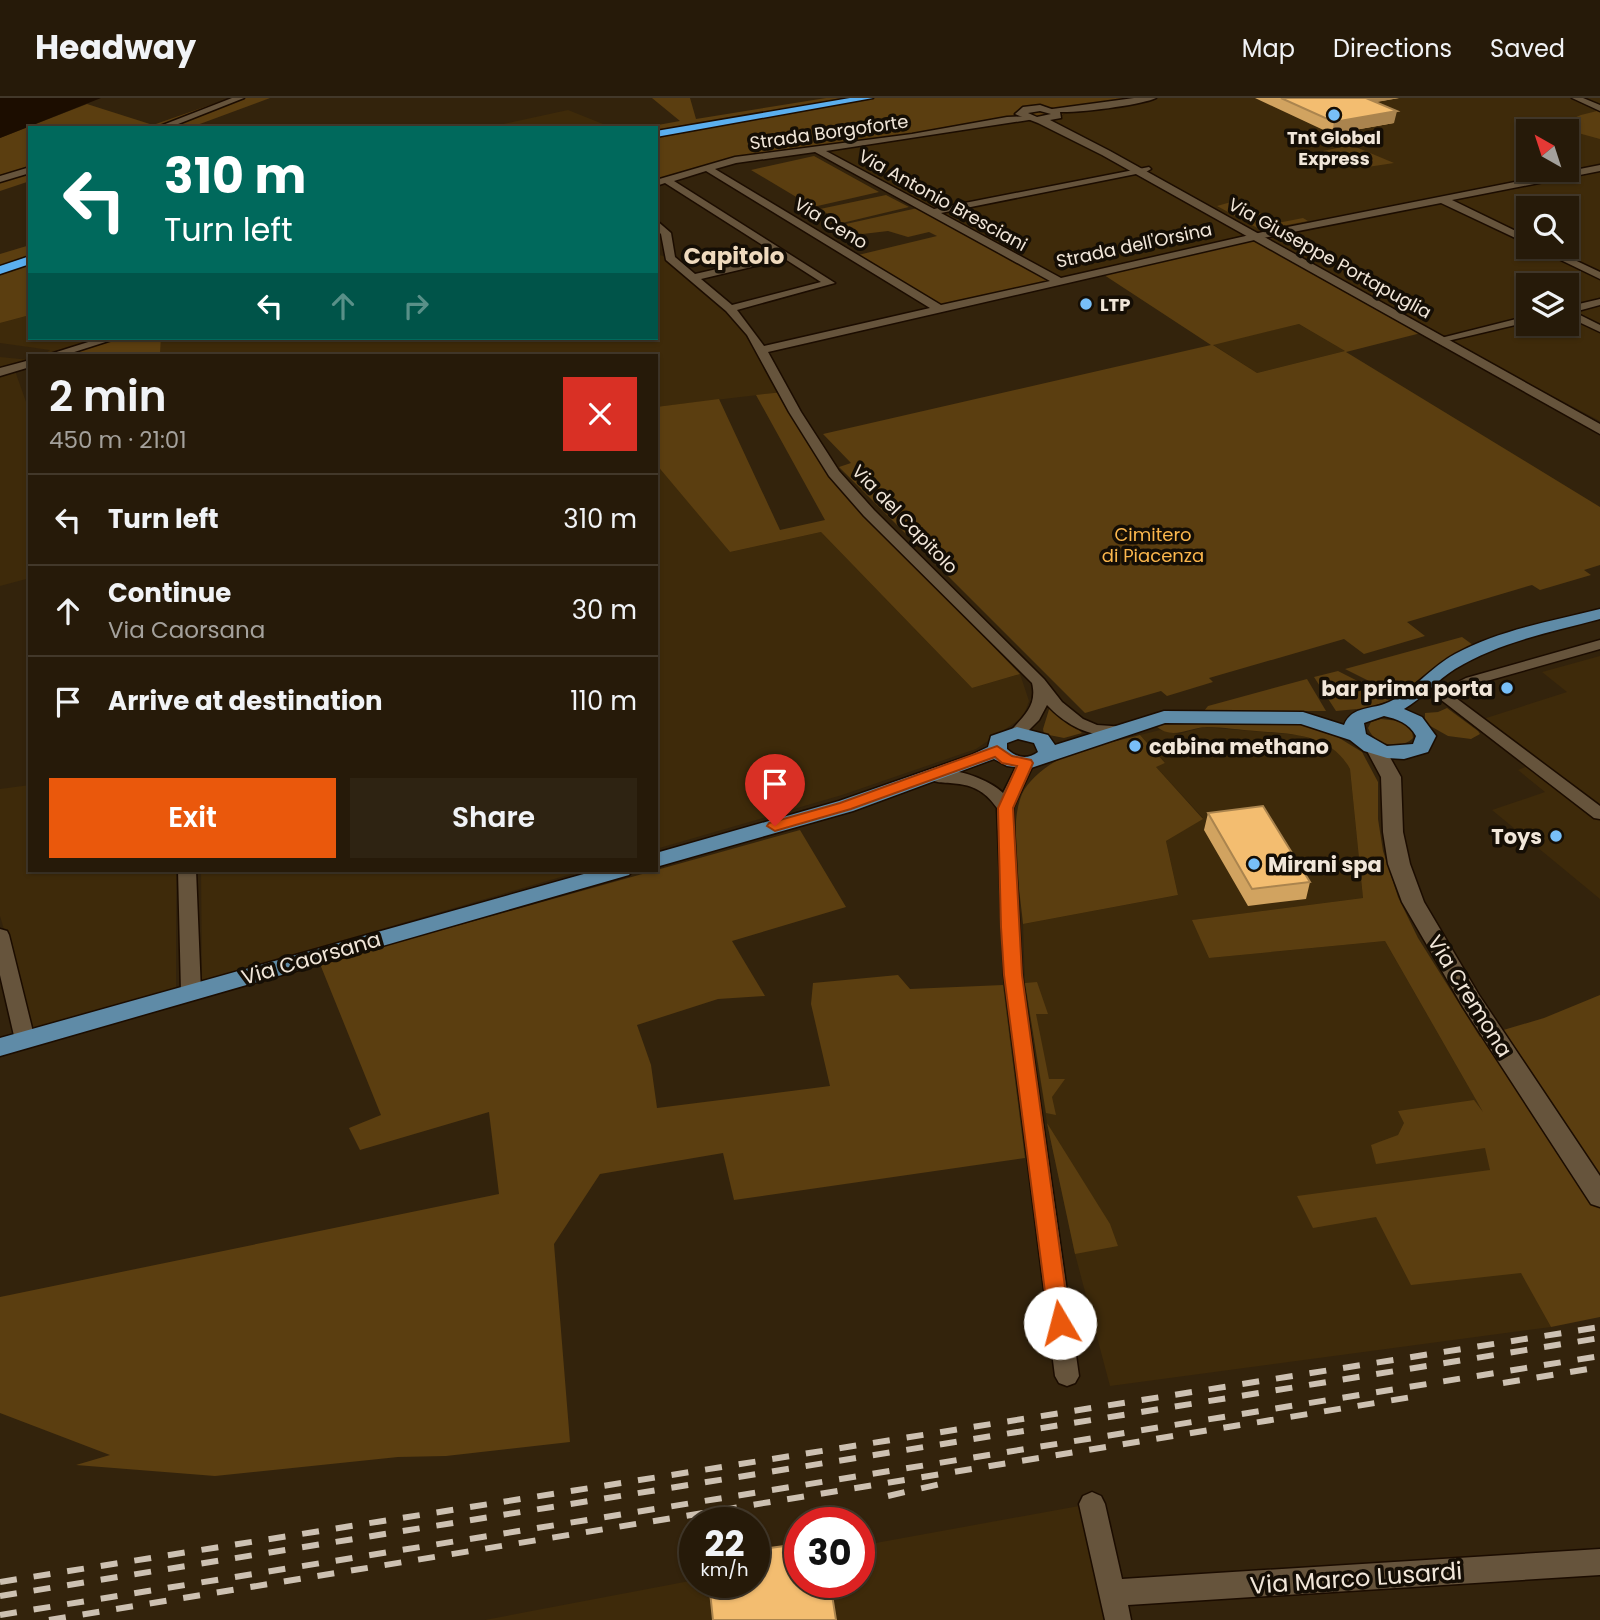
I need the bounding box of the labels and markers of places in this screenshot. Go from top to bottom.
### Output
marker: Tnt Global Express [1326,107,1342,123]
place label: Tnt Global Express [1287,125,1381,171]
place label: LTP [1100,292,1130,317]
marker: LTP [1078,296,1094,312]
place label: bar prima porta [1321,674,1493,703]
marker: bar prima porta [1499,680,1515,696]
place label: cabina methano [1149,732,1329,761]
marker: cabina methano [1127,738,1143,754]
pin [745,754,805,826]
place label: Toys [1491,822,1542,851]
marker: Toys [1548,828,1564,844]
place label: Mirani spa [1268,850,1382,879]
marker: Mirani spa [1246,856,1262,872]

